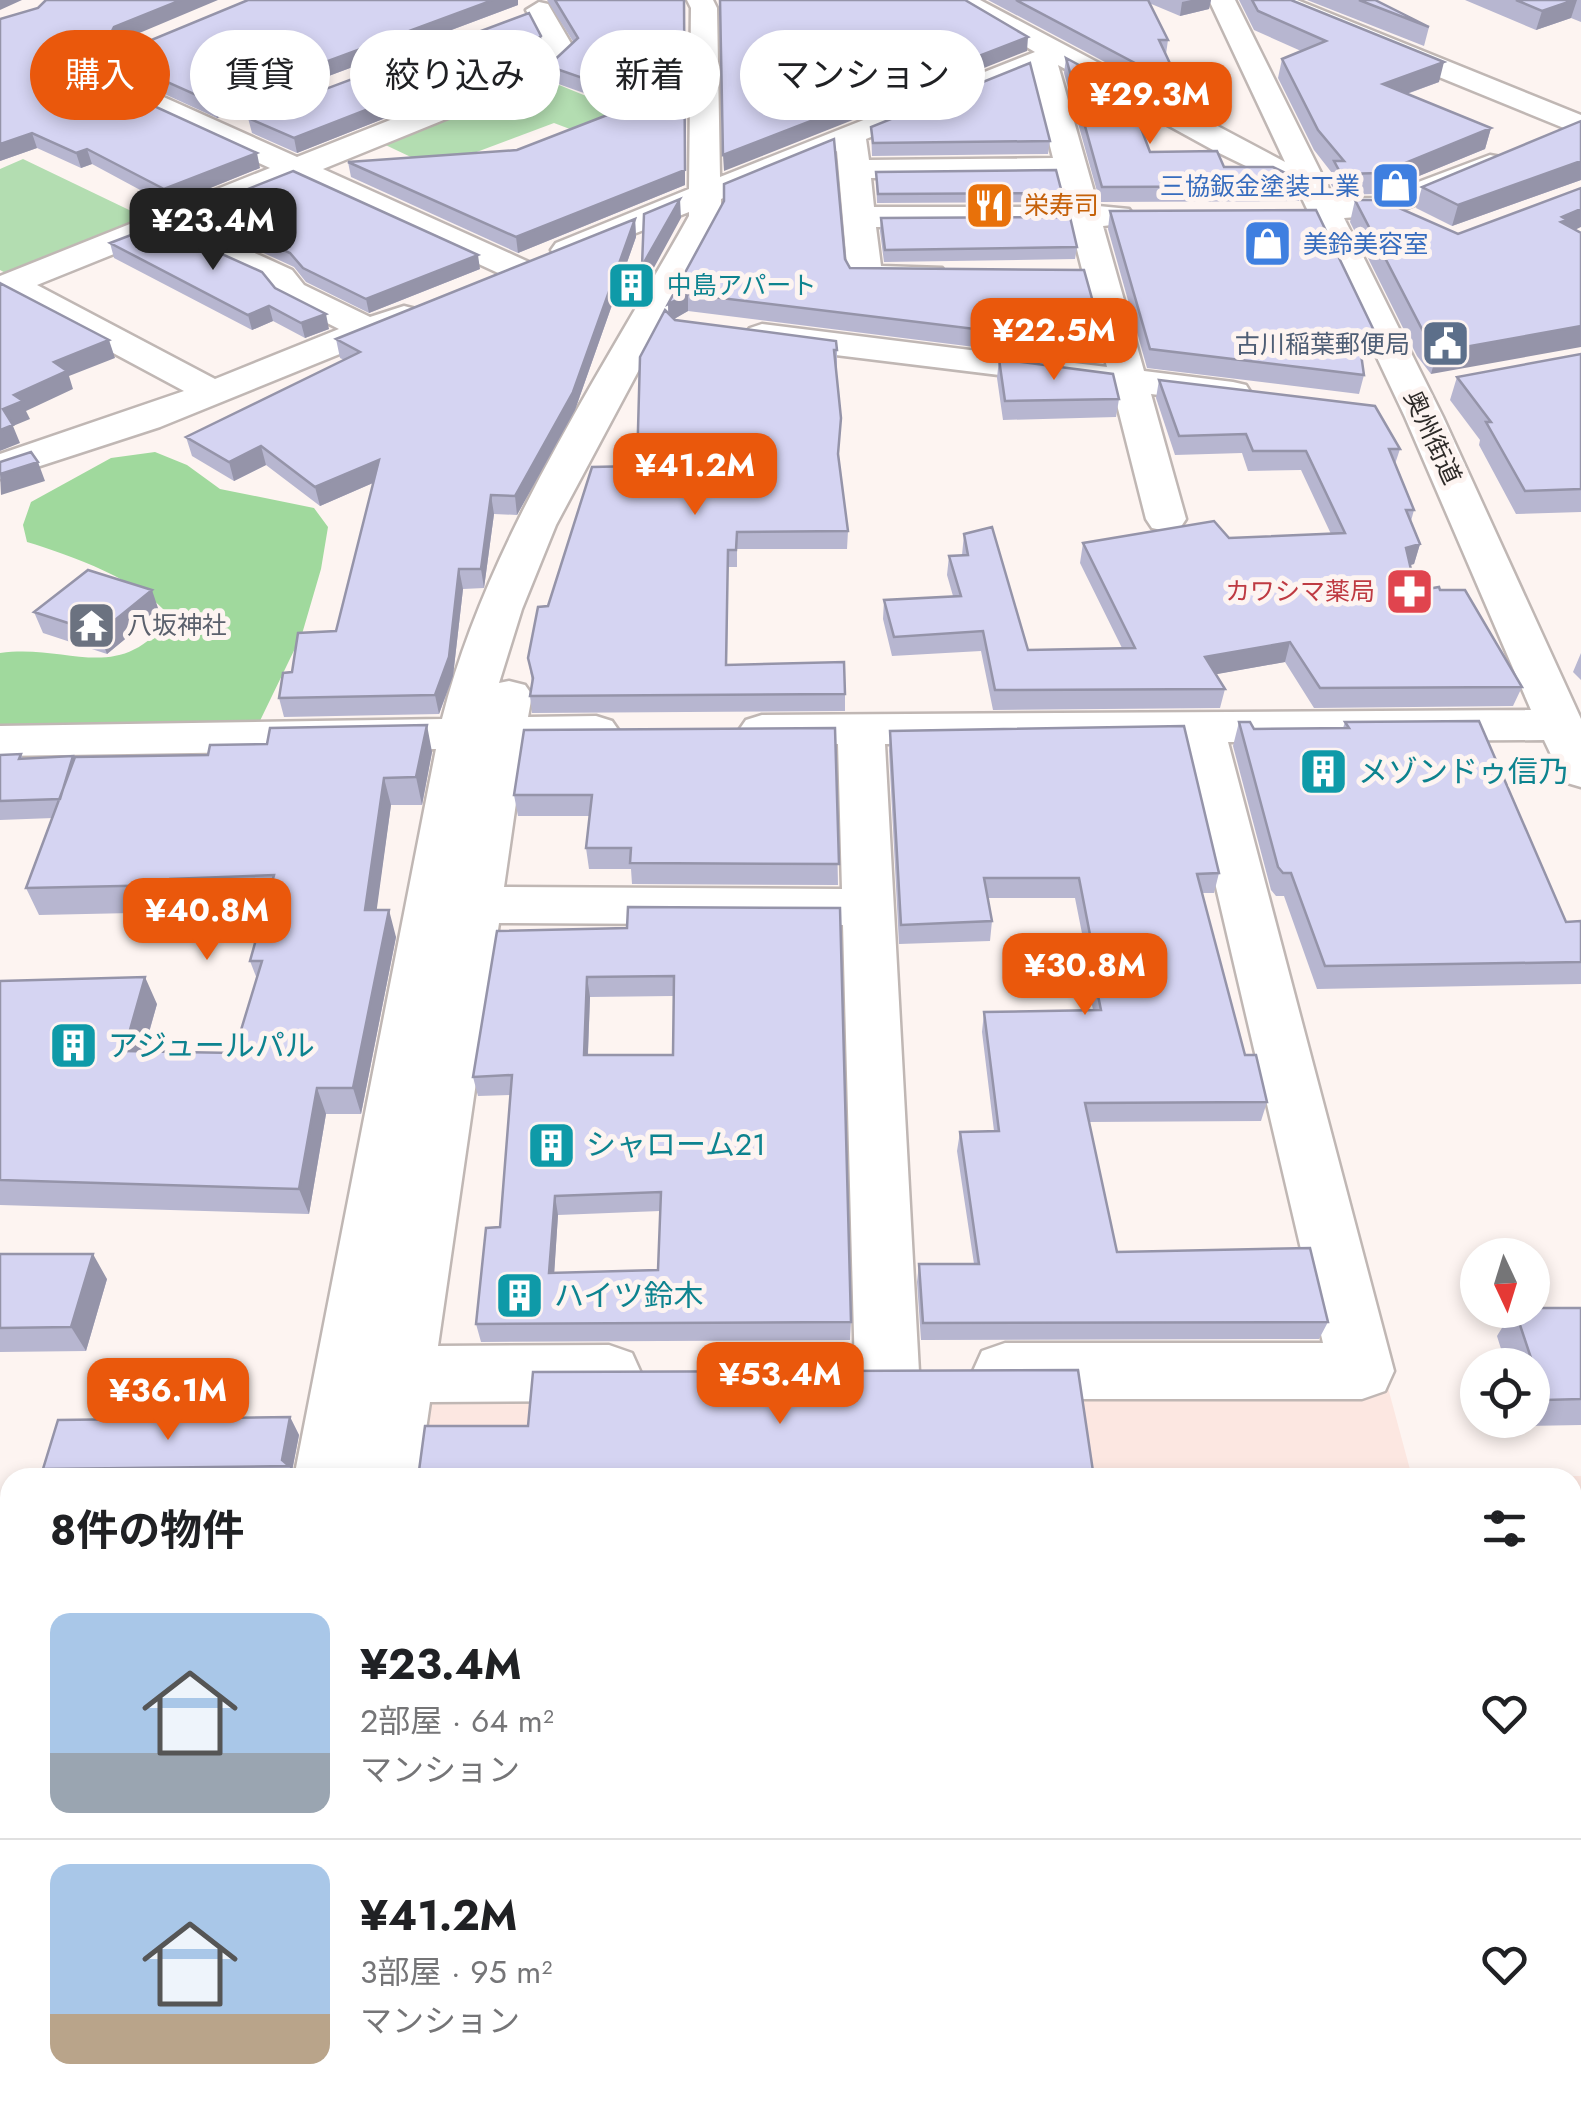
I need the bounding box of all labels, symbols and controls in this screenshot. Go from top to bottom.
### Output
chip: 購入 [30,30,170,120]
chip: 賃貸 [190,30,330,120]
chip: 絞り込み [350,30,560,120]
chip: 新着 [580,30,720,120]
chip: マンション [740,30,985,120]
pin: ¥29.3M [1069,62,1231,147]
text: ¥29.3M [1090,71,1210,117]
shop icon: 三協鈑金塗装工業 [1369,160,1421,212]
place label: 三協鈑金塗装工業 [1160,168,1360,204]
restaurant icon: 栄寿司 [963,179,1015,231]
place label: 栄寿司 [1024,187,1099,223]
pin: ¥23.4M [132,188,294,273]
text: ¥23.4M [152,197,274,243]
shop icon: 美鈴美容室 [1242,218,1294,270]
place label: 美鈴美容室 [1303,226,1428,262]
building icon: 中島アパート [606,259,658,311]
place label: 中島アパート [667,267,817,303]
pin: ¥22.5M [973,298,1135,383]
text: ¥22.5M [993,307,1115,353]
public building icon: 古川稲葉郵便局 [1419,318,1471,370]
place label: 古川稲葉郵便局 [1235,326,1410,362]
street label: 奥州街道 [1396,384,1470,490]
pin: ¥41.2M [614,433,776,518]
text: ¥41.2M [635,442,755,488]
pharmacy icon: カワシマ薬局 [1384,565,1436,617]
place label: カワシマ薬局 [1225,573,1375,609]
temple icon: 八坂神社 [66,599,118,651]
place label: 八坂神社 [127,607,227,643]
building icon: メゾンドゥ信乃 [1297,746,1349,798]
place label: メゾンドゥ信乃 [1358,750,1568,793]
pin: ¥40.8M [126,878,288,963]
text: ¥40.8M [145,887,269,933]
pin: ¥30.8M [1004,933,1166,1018]
text: ¥30.8M [1024,942,1146,988]
building icon: アジュールパル [47,1020,99,1072]
place label: アジュールパル [108,1024,315,1067]
building icon: シャローム21 [525,1119,577,1171]
place label: シャローム21 [586,1123,766,1166]
north arrow [1460,1238,1550,1328]
map controls [1460,1238,1550,1438]
building icon: ハイツ鈴木 [493,1270,545,1322]
place label: ハイツ鈴木 [554,1274,703,1317]
pin: ¥53.4M [699,1342,861,1427]
button: locate [1460,1348,1550,1438]
text: ¥53.4M [719,1351,841,1397]
pin: ¥36.1M [87,1358,249,1443]
text: ¥36.1M [109,1367,227,1413]
text: 8件の物件 [50,1500,244,1561]
icon: filters [1477,1501,1532,1556]
text: ¥23.4M [360,1634,521,1695]
icon: home [130,1653,250,1773]
icon: heart [1477,1686,1532,1741]
text: 2部屋 · 64 m² [360,1698,554,1744]
text: マンション [360,1747,520,1793]
text: ¥41.2M [360,1885,517,1946]
icon: home [130,1904,250,2024]
icon: heart [1477,1937,1532,1992]
text: 3部屋 · 95 m² [360,1949,552,1995]
text: マンション [360,1998,520,2044]

